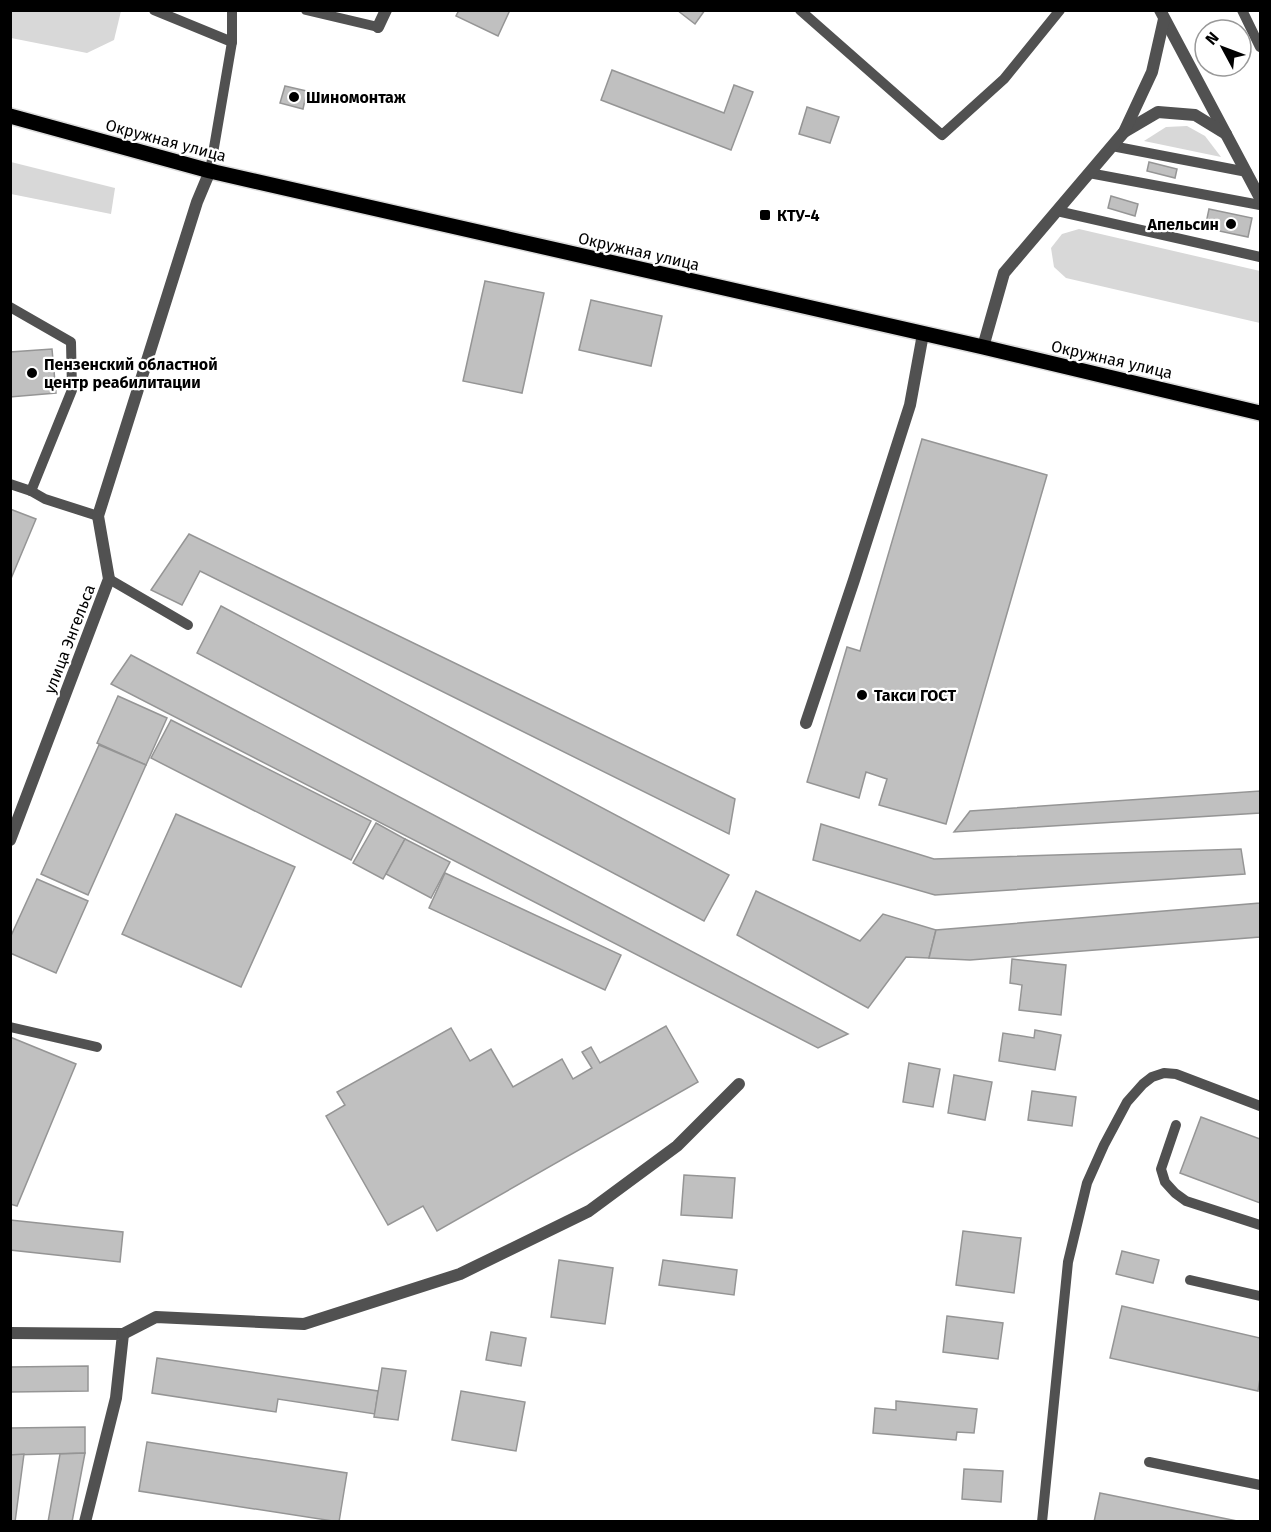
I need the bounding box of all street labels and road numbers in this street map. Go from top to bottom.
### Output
street label: Окружная улица [104,115,228,166]
street label: Окружная улица [576,228,701,275]
street label: Окружная улица [1049,336,1174,383]
street label: улица Энгельса [40,582,99,697]

